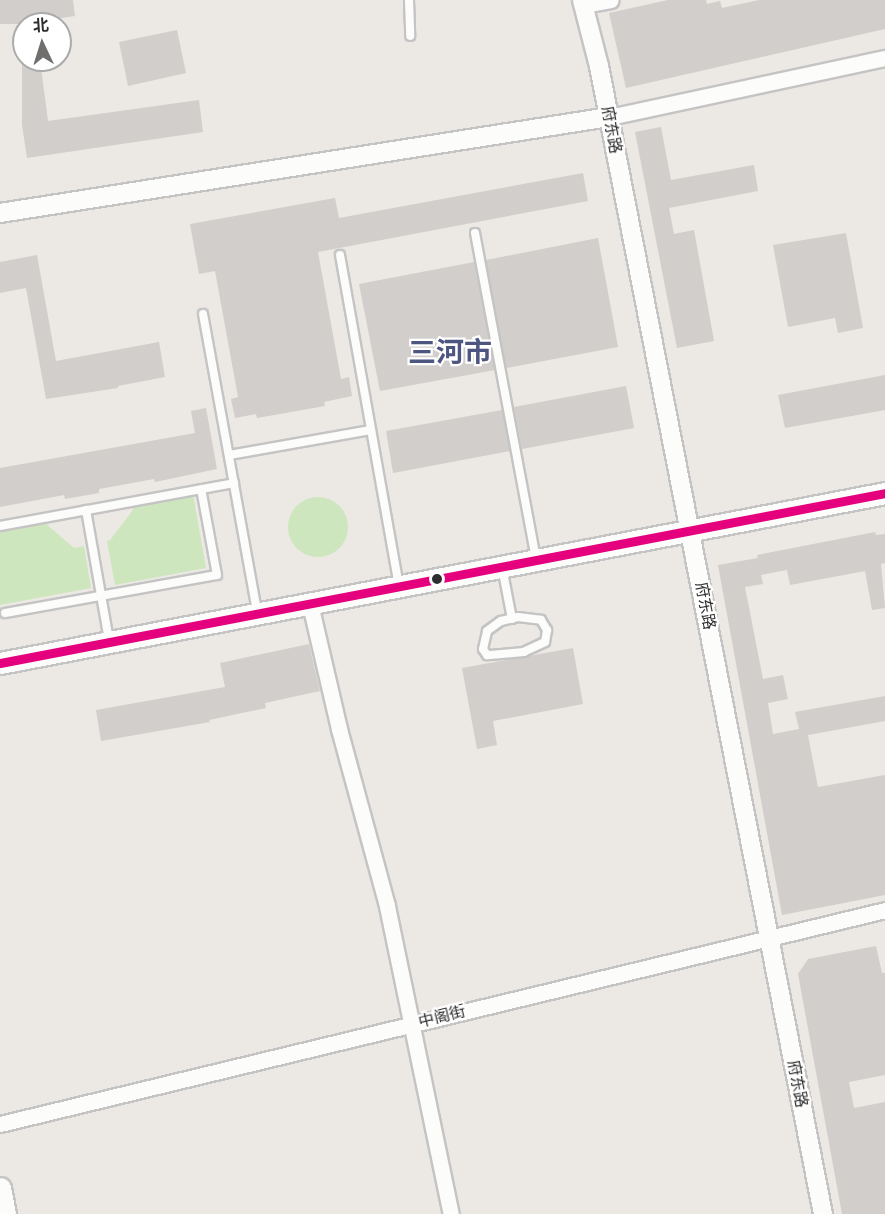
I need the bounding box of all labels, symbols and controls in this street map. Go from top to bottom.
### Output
north arrow [12,12,72,72]
text: 北 [32,15,50,38]
street label: 府东路 [597,105,625,155]
district label: 三河市 [408,336,492,370]
unlabelled marker [431,573,443,585]
street label: 府东路 [691,581,719,631]
street label: 中阁街 [416,1002,468,1032]
street label: 府东路 [783,1059,811,1109]

